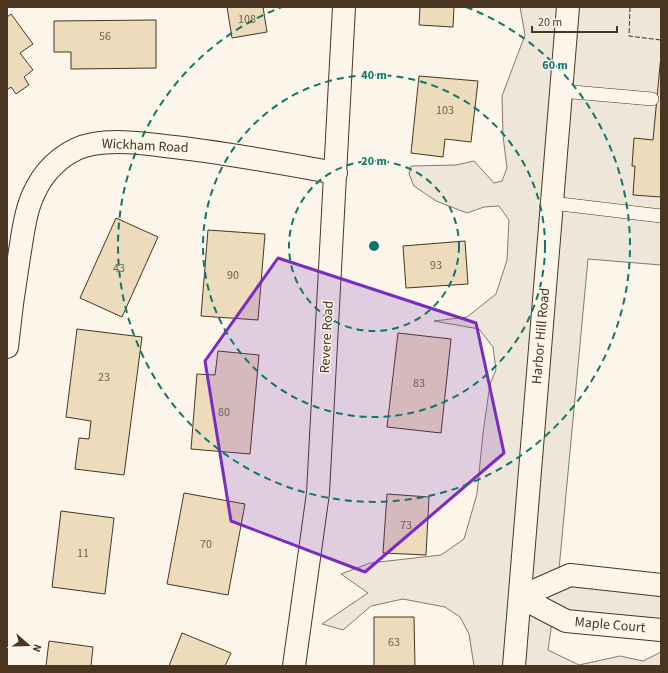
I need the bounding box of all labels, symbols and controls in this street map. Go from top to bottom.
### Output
scale bar [532,8,617,34]
house number: 108 [238,11,256,28]
text: 20 m [538,14,562,31]
house number: 56 [99,28,111,45]
text: 60 m [542,57,568,74]
text: 40 m [361,67,387,84]
house number: 103 [436,102,454,119]
street label: Wickham Road [101,134,189,158]
text: 20 m [361,153,387,170]
centre of rings [367,239,381,253]
house number: 93 [430,257,442,274]
house number: 43 [113,260,125,277]
house number: 90 [227,267,239,284]
street label: Harbor Hill Road [527,287,555,385]
street label: Revere Road [315,300,339,374]
house number: 23 [98,369,110,386]
house number: 83 [413,375,425,392]
house number: 80 [218,404,230,421]
house number: 73 [400,517,412,534]
house number: 70 [200,536,212,553]
house number: 11 [77,545,89,562]
street label: Maple Court [574,612,647,638]
north arrow [8,625,48,665]
house number: 63 [388,634,400,651]
text: N [29,642,45,654]

